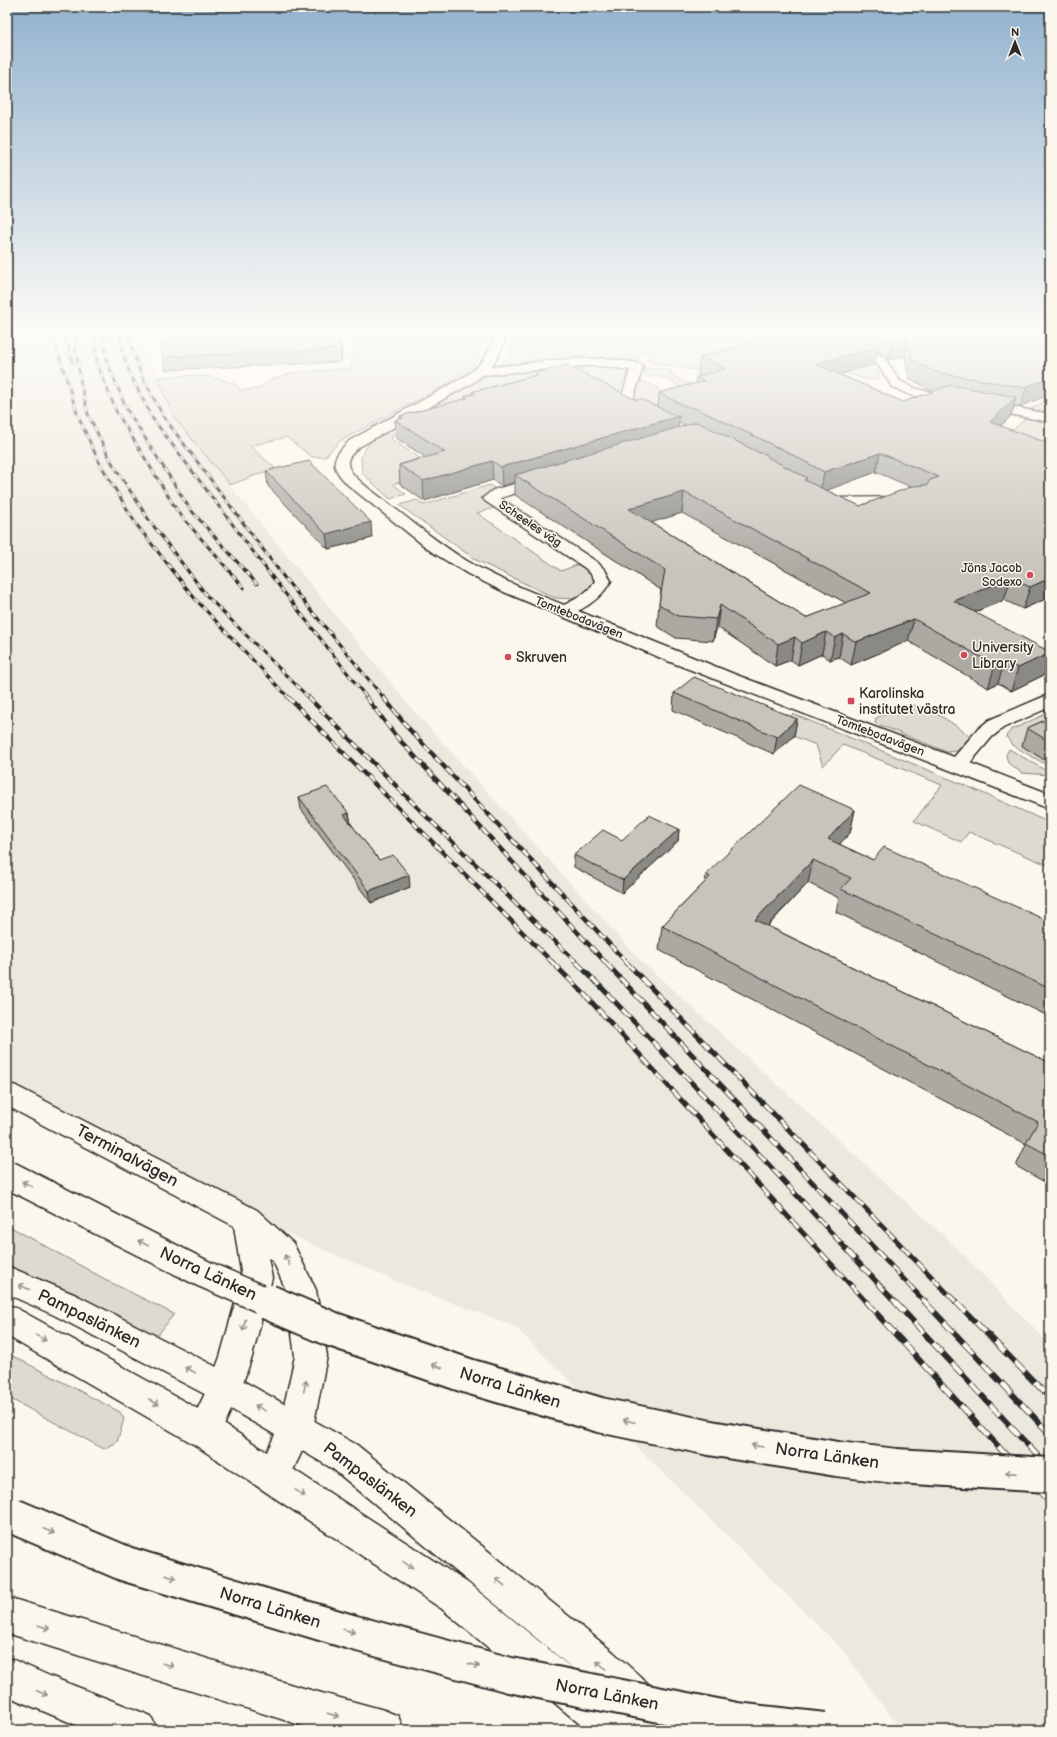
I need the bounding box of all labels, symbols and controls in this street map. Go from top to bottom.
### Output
north arrow [995,22,1035,62]
text: N [1011,26,1019,39]
street label: Scheeles väg [496,497,564,551]
place label: Jöns Jacob Sodexo [961,561,1022,590]
marker: Jöns Jacob Sodexo [1025,570,1035,580]
street label: Tomtebodavägen [533,594,625,643]
place label: University Library [972,639,1034,672]
place label: Skruven [516,649,567,666]
marker: University Library [959,650,969,660]
marker: Skruven [503,652,513,662]
place label: Karolinska institutet västra [859,685,955,718]
marker: Karolinska institutet västra [846,696,856,706]
street label: Tomtebodavägen [834,712,927,760]
street label: Terminalvägen [73,1121,181,1191]
one-way arrow [21,1180,33,1187]
one-way arrow [137,1239,149,1247]
street label: Norra Länken [156,1243,260,1305]
one-way arrow [283,1255,290,1267]
one-way arrow [18,1283,30,1290]
street label: Pampaslänken [34,1285,144,1353]
one-way arrow [239,1319,247,1332]
one-way arrow [35,1334,47,1342]
one-way arrow [432,1361,444,1369]
street label: Norra Länken [457,1363,563,1413]
one-way arrow [184,1366,196,1373]
one-way arrow [301,1380,309,1393]
one-way arrow [148,1398,160,1406]
one-way arrow [254,1403,266,1411]
one-way arrow [623,1417,636,1425]
street label: Pampaslänken [319,1438,421,1522]
street label: Norra Länken [774,1439,880,1473]
one-way arrow [751,1442,764,1450]
one-way arrow [1005,1469,1018,1476]
one-way arrow [294,1489,305,1497]
one-way arrow [43,1528,55,1535]
one-way arrow [402,1561,413,1569]
one-way arrow [164,1574,177,1581]
one-way arrow [495,1578,506,1587]
street label: Norra Länken [217,1583,323,1633]
one-way arrow [37,1624,50,1631]
one-way arrow [342,1628,355,1635]
one-way arrow [596,1661,606,1670]
one-way arrow [162,1662,175,1669]
one-way arrow [467,1662,480,1670]
street label: Norra Länken [554,1675,660,1715]
one-way arrow [36,1689,48,1697]
one-way arrow [326,1712,339,1719]

